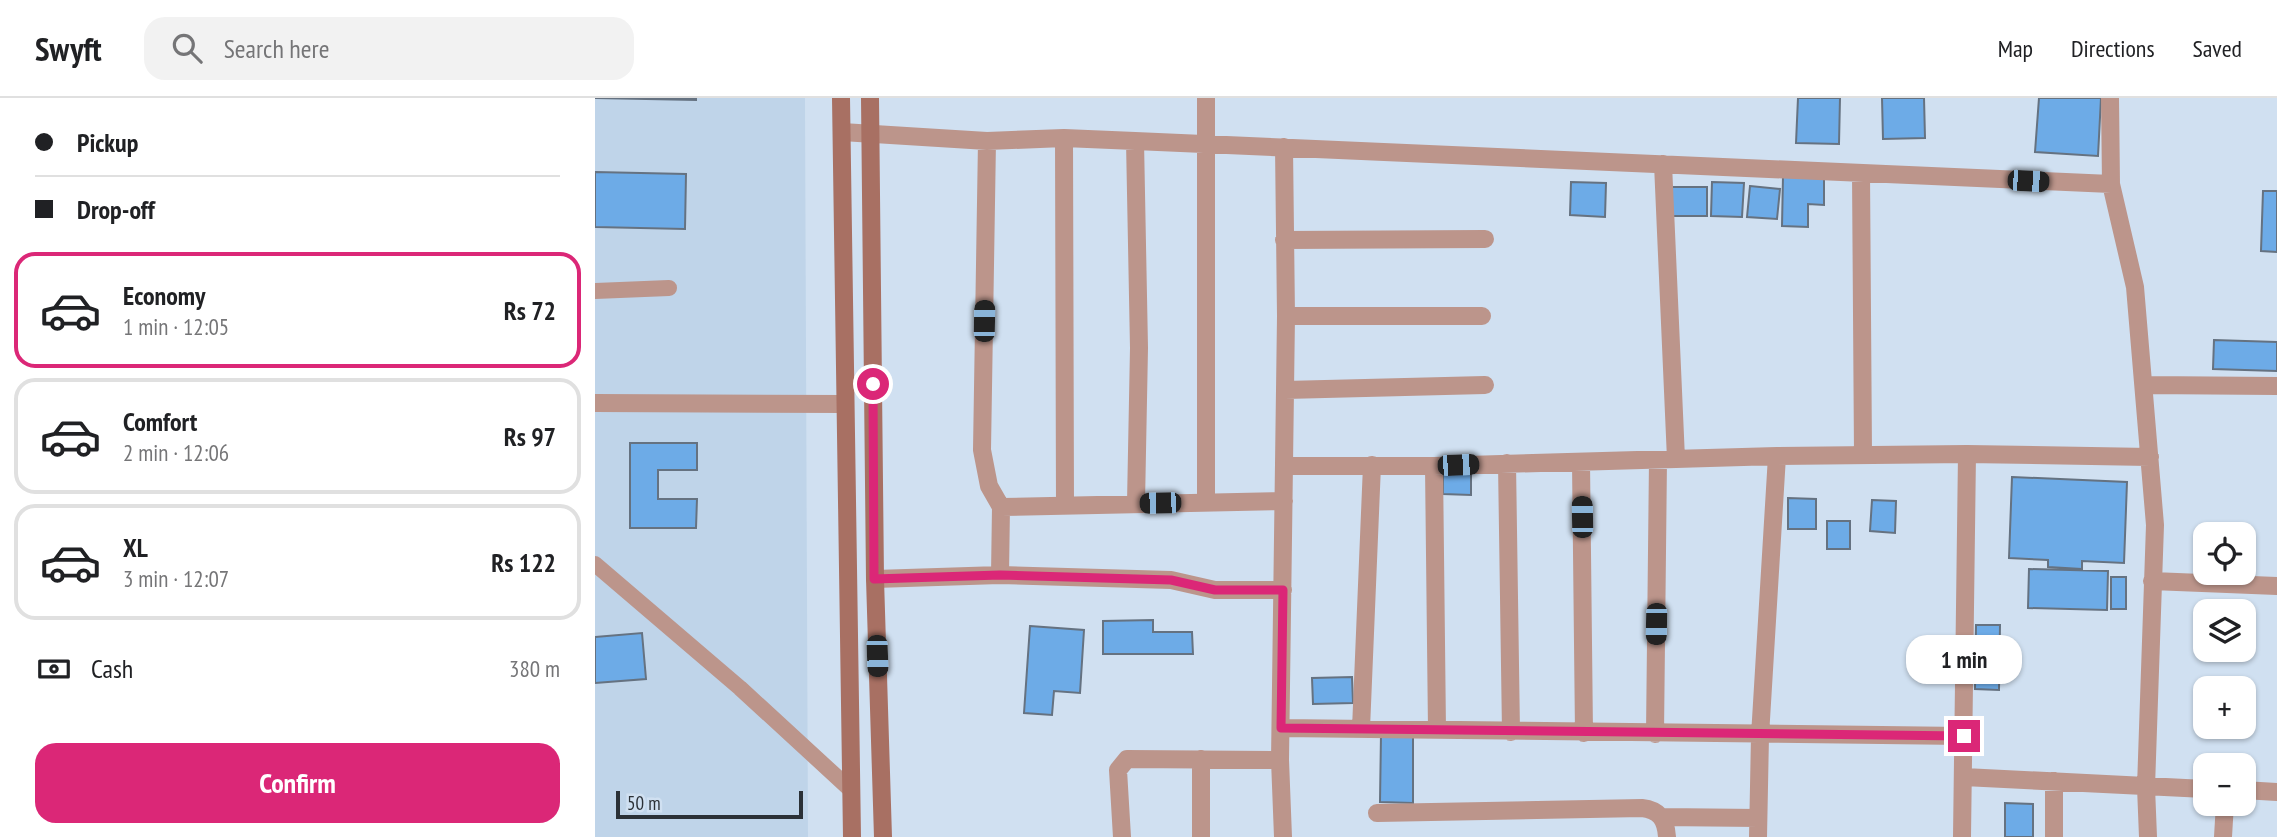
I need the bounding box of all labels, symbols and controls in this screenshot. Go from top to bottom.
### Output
search box [144,17,634,80]
text: Swyft [35,27,102,70]
icon: search [168,29,206,67]
text: Search here [224,32,329,65]
text: Map [1998,33,2033,64]
text: Directions [2071,33,2155,64]
text: Saved [2193,33,2242,64]
text: Pickup [77,126,138,159]
car [2007,169,2050,193]
text: Drop-off [77,193,155,226]
icon: car [39,279,102,342]
text: Economy [123,279,205,312]
text: Rs 72 [504,294,556,327]
car [974,300,995,342]
text: 1 min · 12:05 [123,312,229,341]
route start [857,368,889,400]
icon: car [39,405,102,468]
text: Comfort [123,405,197,438]
text: Rs 97 [504,420,556,453]
text: 2 min · 12:06 [123,438,229,467]
car [1437,454,1480,476]
car [1139,492,1182,514]
car [1572,496,1593,538]
map controls [2193,522,2256,816]
button: locate [2193,522,2256,585]
icon: car [39,531,102,594]
text: XL [123,531,148,564]
text: Rs 122 [491,546,556,579]
text: 3 min · 12:07 [123,564,229,593]
button: layers [2193,599,2256,662]
car [1646,603,1667,645]
callout: 1 min [1906,634,2022,684]
car [866,635,889,677]
text: 1 min [1941,645,1987,674]
icon: cash [35,650,73,688]
text: Cash [91,652,133,685]
text: 380 m [509,654,560,683]
button: + [2193,676,2256,739]
route end [1948,720,1980,752]
button: Confirm [35,743,560,823]
button: − [2193,753,2256,816]
scale bar [616,788,803,820]
text: 50 m [627,791,661,815]

